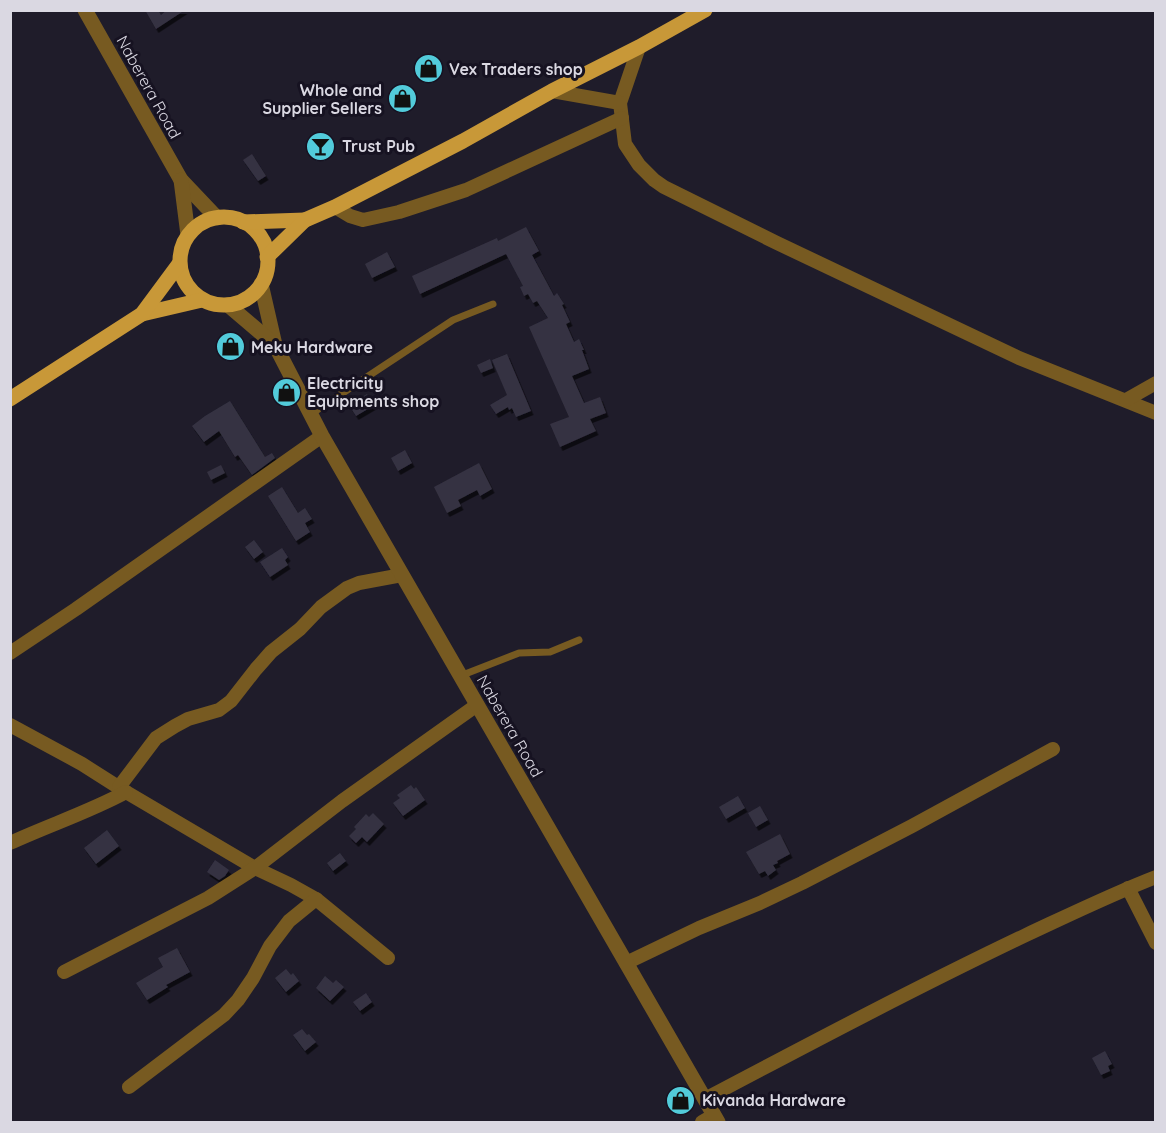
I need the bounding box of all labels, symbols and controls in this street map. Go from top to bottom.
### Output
street label: Naberera Road [112,32,186,142]
shop icon: Vex Traders shop [412,53,444,85]
place label: Vex Traders shop [449,59,583,79]
place label: Whole and Supplier Sellers [262,80,382,118]
shop icon: Whole and Supplier Sellers [387,83,419,115]
bar icon: Trust Pub [305,130,337,162]
place label: Trust Pub [342,136,415,156]
shop icon: Meku Hardware [214,331,246,363]
place label: Meku Hardware [251,337,373,357]
place label: Electricity Equipments shop [307,373,439,411]
shop icon: Electricity Equipments shop [270,376,302,408]
street label: Naberera Road [473,671,547,781]
shop icon: Kivanda Hardware [665,1084,697,1116]
place label: Kivanda Hardware [702,1090,846,1110]

